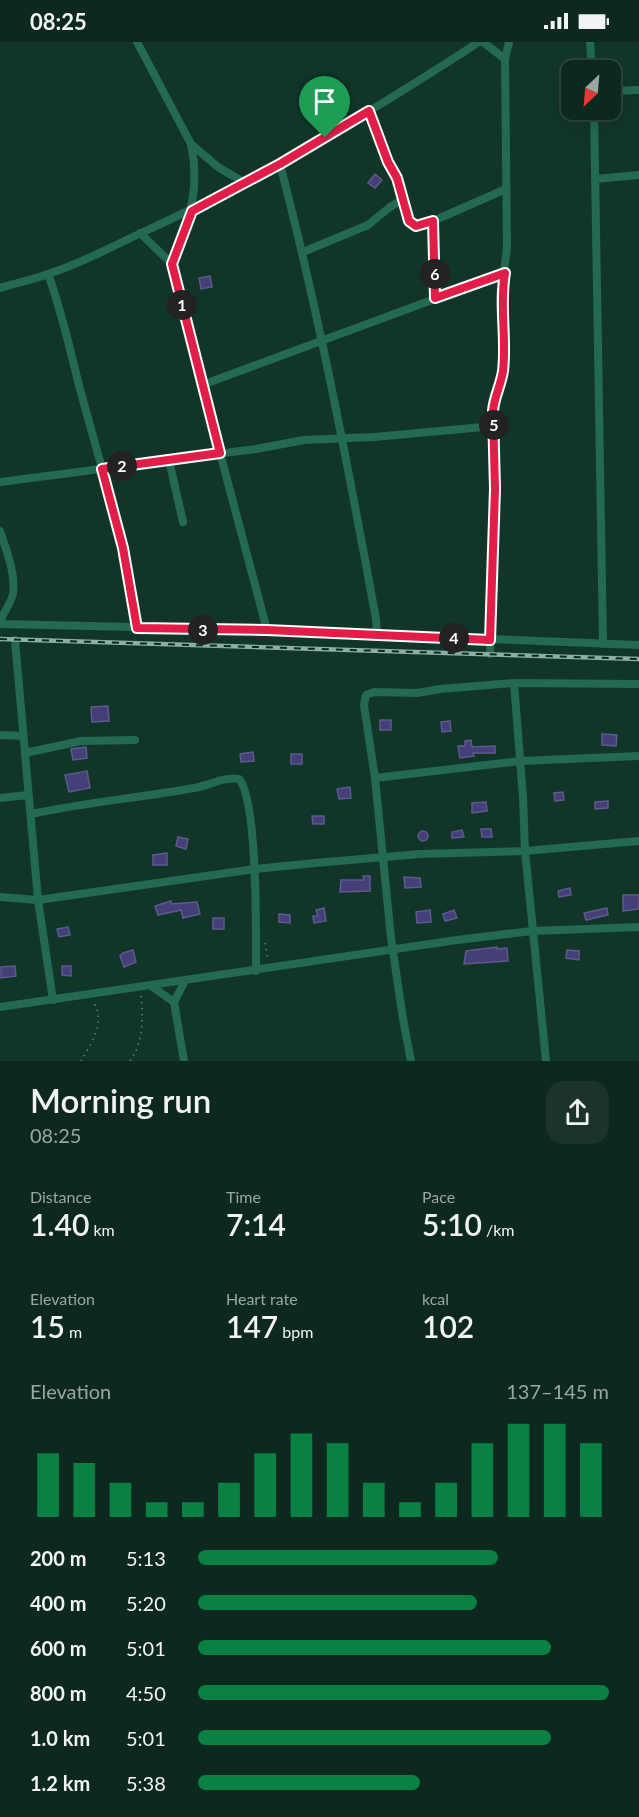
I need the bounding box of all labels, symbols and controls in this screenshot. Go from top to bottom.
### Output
text: 08:25 [30,8,87,35]
north arrow [561,60,621,120]
map controls [561,60,621,120]
pin [299,76,350,138]
icon: arrive [308,85,341,118]
pin: 6 [420,259,450,289]
text: 6 [430,264,440,283]
pin: 1 [167,290,197,320]
text: 1 [177,295,187,314]
pin: 5 [479,410,509,440]
text: 5 [489,415,499,434]
pin: 2 [107,451,137,481]
text: 2 [117,456,127,475]
pin: 3 [188,615,218,645]
text: 3 [198,620,208,639]
pin: 4 [439,623,469,653]
text: 4 [449,628,459,647]
text: Morning run [30,1080,211,1120]
button: share [546,1081,609,1144]
text: 08:25 [30,1123,81,1147]
text: Distance [30,1187,91,1206]
text: Time [226,1187,261,1206]
text: Pace [422,1187,455,1206]
text: 1.40 [30,1206,89,1242]
text: 7:14 [226,1206,286,1242]
text: 5:10 [422,1206,482,1242]
text: km [89,1220,115,1239]
text: /km [482,1220,514,1239]
text: Elevation [30,1289,95,1308]
text: Heart rate [226,1289,298,1308]
text: kcal [422,1289,449,1308]
text: 15 [30,1308,65,1344]
text: 147 [226,1308,278,1344]
text: 102 [422,1308,474,1344]
text: m [65,1322,82,1341]
text: bpm [278,1322,313,1341]
text: Elevation [30,1379,111,1403]
text: 137–145 m [506,1379,609,1403]
text: 200 m [30,1546,86,1570]
text: 5:13 [126,1546,166,1570]
text: 400 m [30,1591,86,1615]
text: 5:20 [126,1591,166,1615]
text: 600 m [30,1636,86,1660]
text: 5:01 [126,1636,166,1660]
text: 800 m [30,1681,86,1705]
text: 4:50 [126,1681,166,1705]
text: 1.0 km [30,1726,90,1750]
text: 5:01 [126,1726,166,1750]
text: 1.2 km [30,1771,90,1795]
text: 5:38 [126,1771,166,1795]

